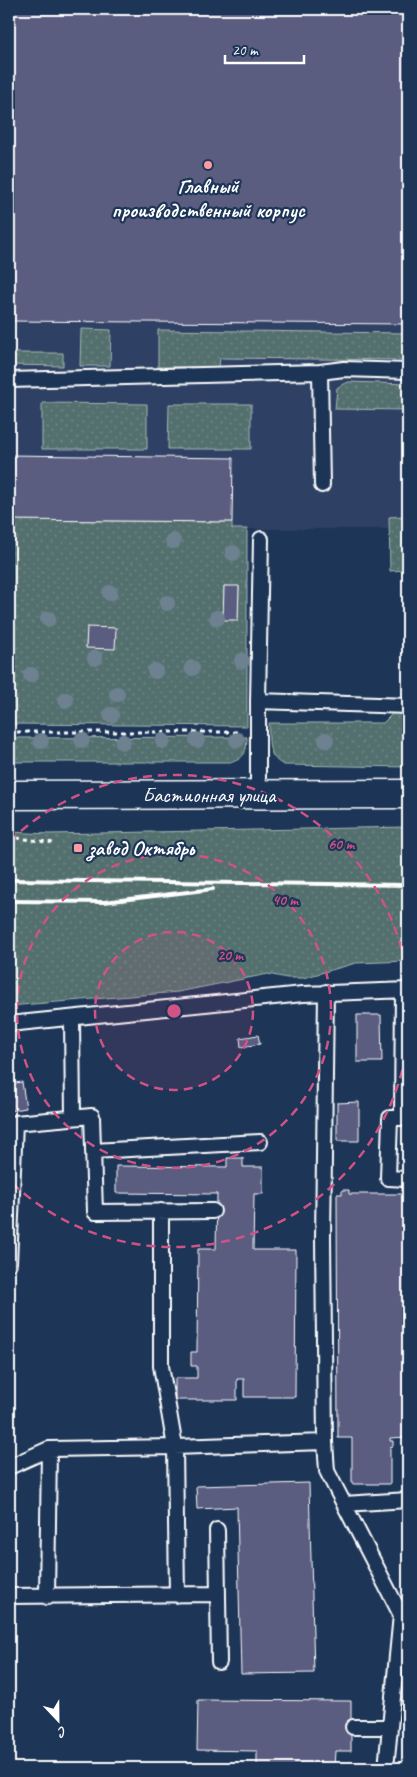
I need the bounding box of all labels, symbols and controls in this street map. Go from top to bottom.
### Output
scale bar [225,32,303,64]
text: 20 m [232,41,259,60]
marker: Главный производственный корпус [202,159,214,171]
place label: Главный производственный корпус [111,173,306,224]
street label: Бастионная улица [142,782,277,808]
place label: завод Октябрь [85,835,196,862]
text: 60 m [328,835,355,854]
marker: завод Октябрь [72,842,84,854]
text: 40 m [272,891,299,910]
text: 20 m [217,946,244,965]
centre of rings [165,1002,183,1020]
north arrow [32,1694,82,1744]
text: С [54,1722,69,1742]

